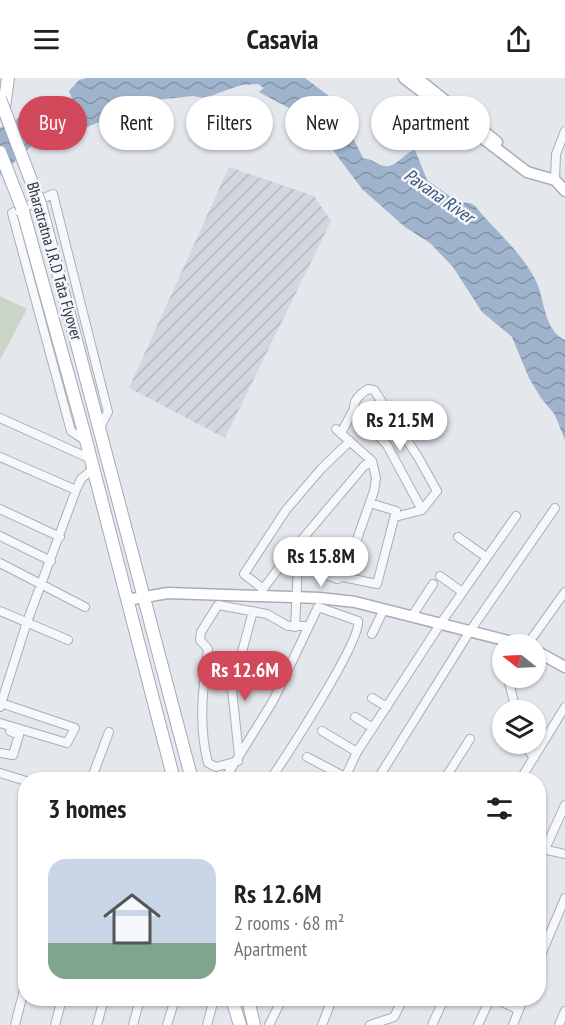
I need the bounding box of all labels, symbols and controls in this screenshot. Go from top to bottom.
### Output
text: Casavia [247,22,318,56]
icon: menu [30,23,63,56]
icon: share [502,23,535,56]
chip: Buy [18,96,87,150]
chip: Rent [99,96,174,150]
chip: Filters [186,96,273,150]
chip: New [285,96,359,150]
chip: Apartment [371,96,490,150]
water label: Pavana River [400,163,481,230]
street label: Bharatratna J.R.D Tata Flyover [23,180,87,343]
pin: Rs 21.5M [338,401,462,452]
text: Rs 21.5M [366,407,434,433]
pin: Rs 15.8M [259,537,383,588]
text: Rs 15.8M [287,543,355,569]
north arrow [492,634,546,688]
map controls [492,634,546,754]
pin: Rs 12.6M [183,651,307,702]
text: Rs 12.6M [211,657,279,683]
button: layers [492,700,546,754]
text: 3 homes [48,792,126,825]
icon: filters [483,792,516,825]
text: Rs 12.6M [234,877,322,910]
icon: home [96,883,168,955]
text: 2 rooms · 68 m² [234,910,344,936]
text: Apartment [234,936,307,962]

